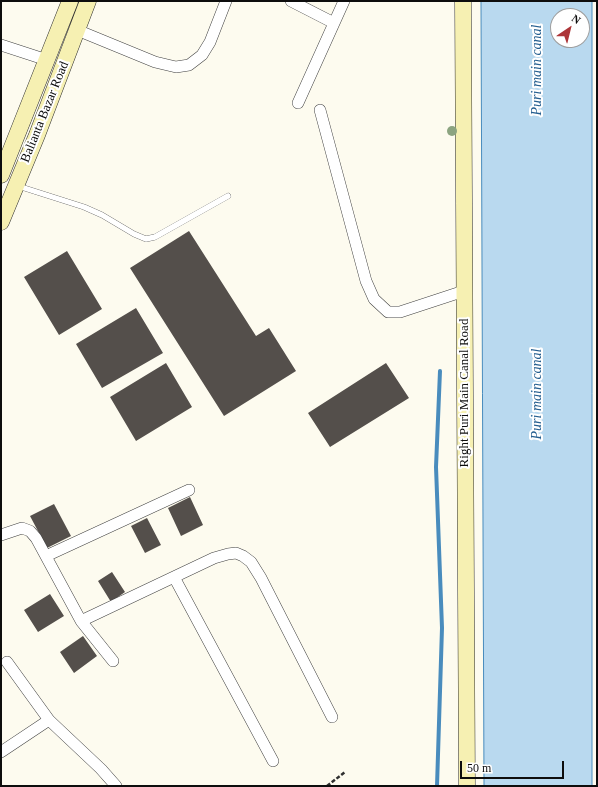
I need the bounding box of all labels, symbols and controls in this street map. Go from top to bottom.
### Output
north arrow [550,8,590,48]
text: N [570,12,583,26]
water label: Puri main canal [529,25,545,115]
street label: Balianta Bazar Road [18,59,72,165]
street label: Right Puri Main Canal Road [457,319,473,467]
water label: Puri main canal [529,349,545,439]
scale bar [462,753,566,779]
text: 50 m [467,761,491,775]

